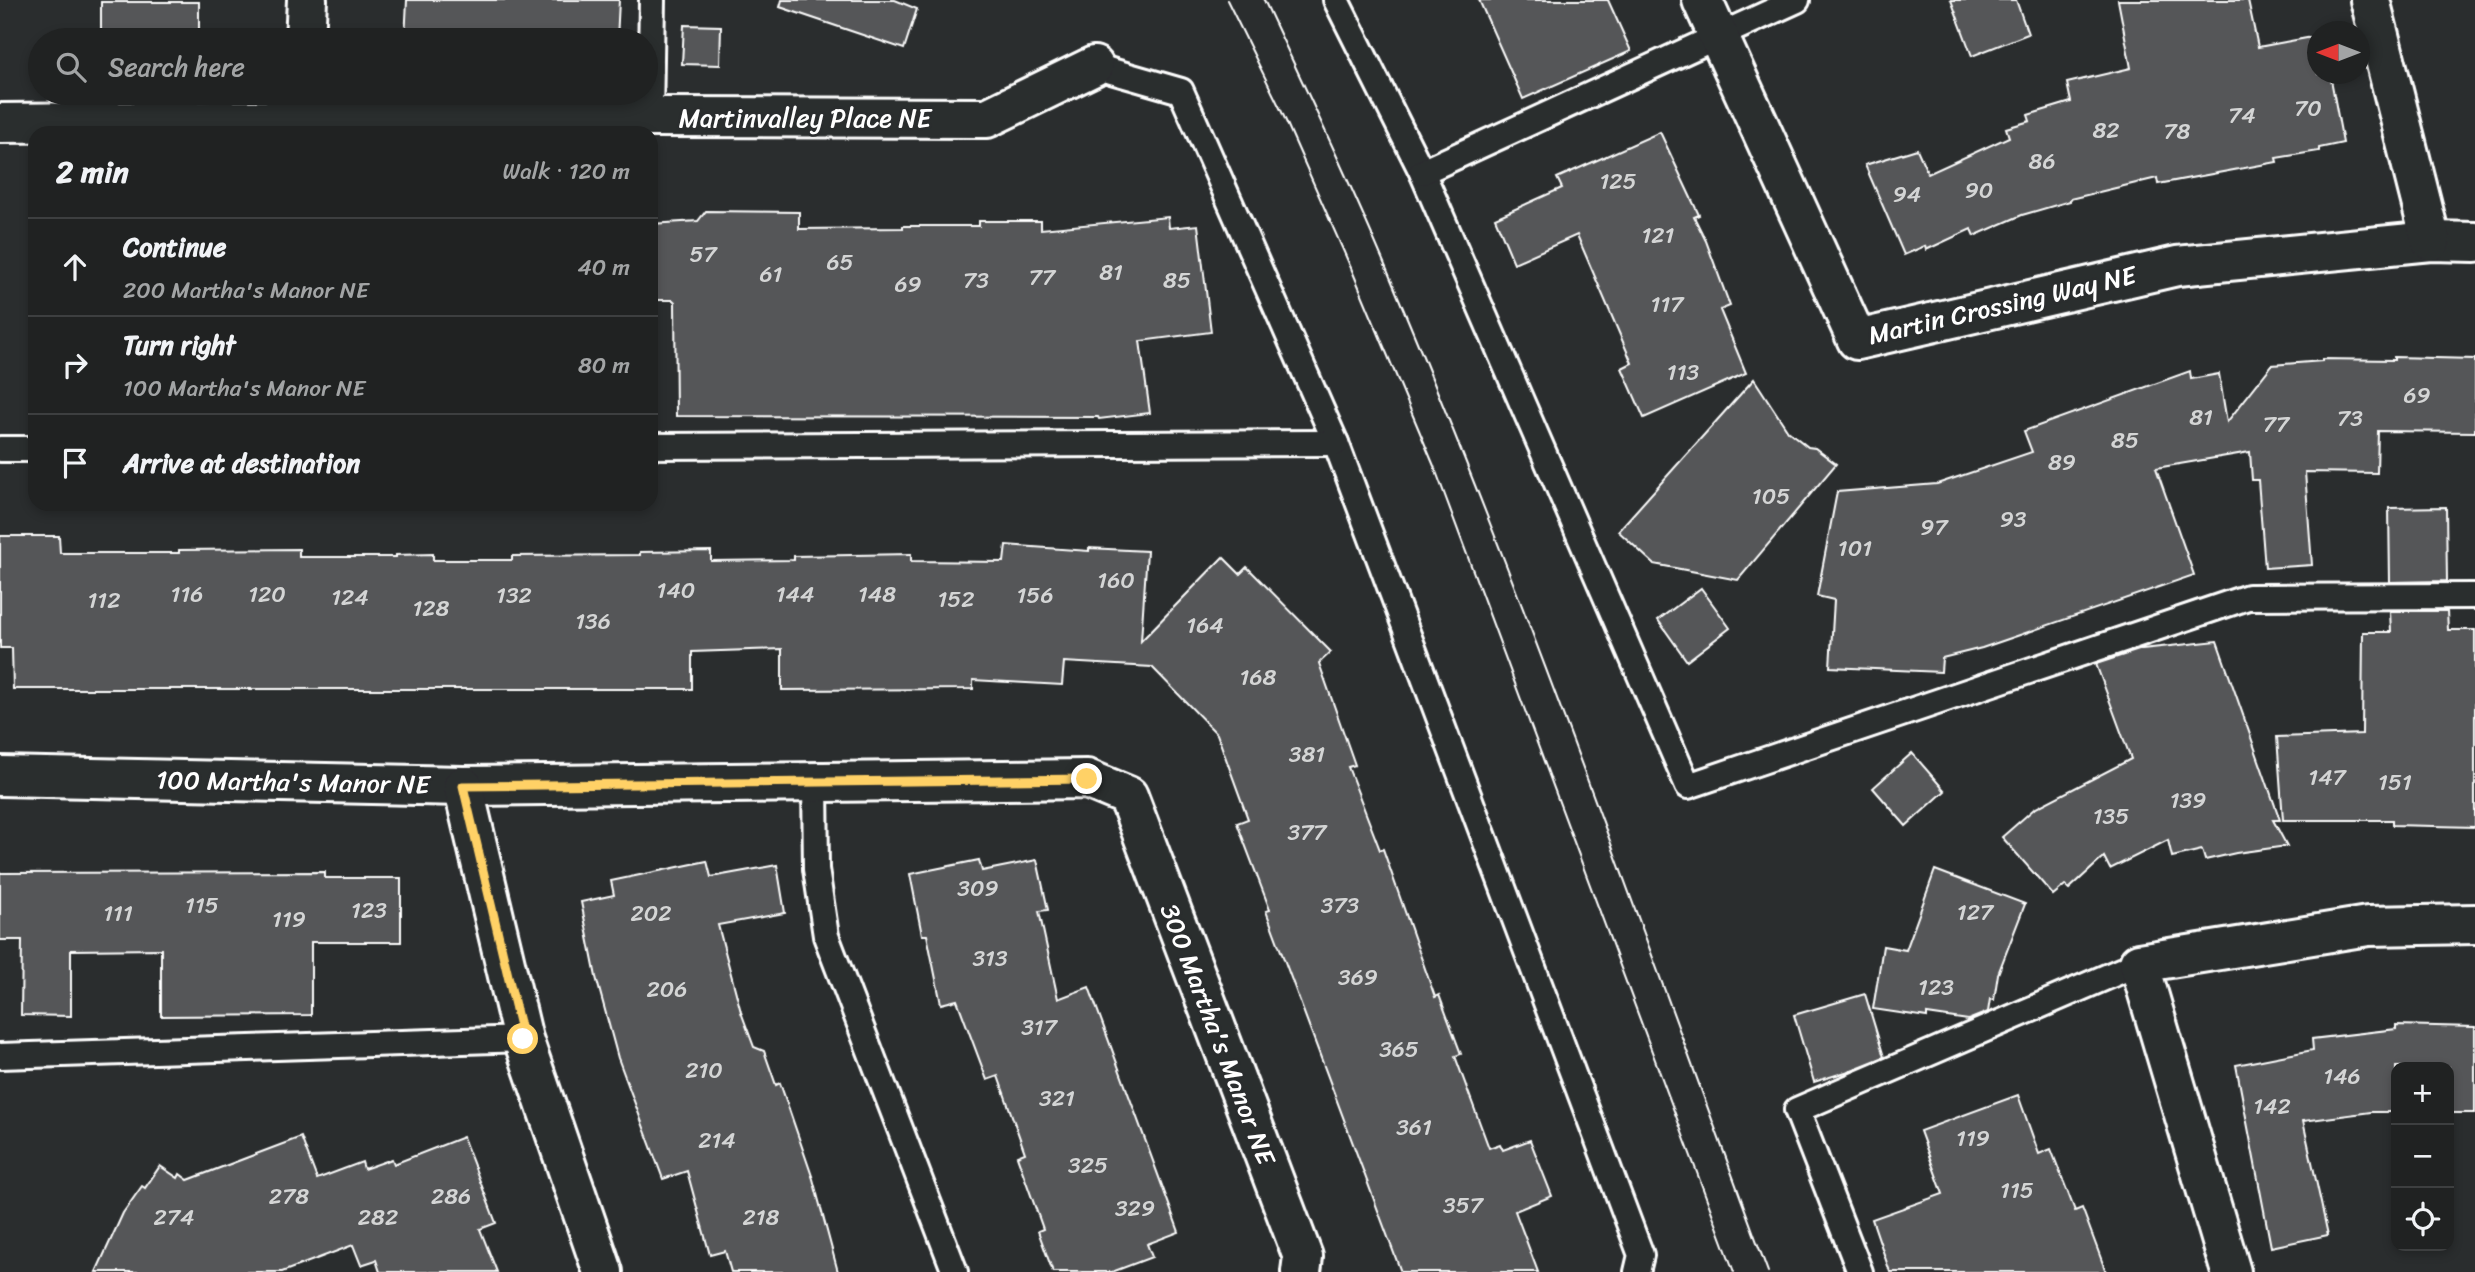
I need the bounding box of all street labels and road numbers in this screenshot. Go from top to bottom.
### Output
street label: Martinvalley Place NE [679,95,933,141]
street label: Martin Crossing Way NE [1863,251,2142,358]
street label: 100 Martha's Manor NE [156,757,432,807]
street label: 300 Martha's Manor NE [1147,896,1290,1173]

